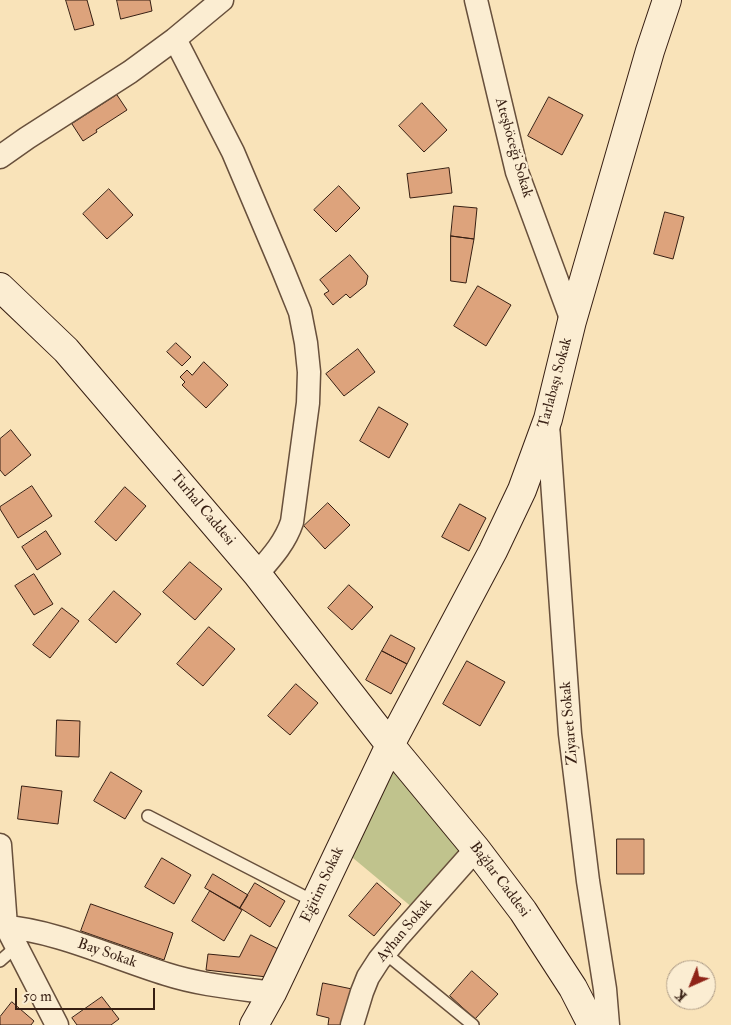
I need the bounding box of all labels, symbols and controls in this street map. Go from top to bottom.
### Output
street label: Ateşböceği Sokak [490,96,536,200]
street label: Tarlabaşı Sokak [535,336,577,430]
street label: Turhal Caddesi [166,468,238,550]
street label: Ziyaret Sokak [557,681,583,765]
street label: Bağlar Caddesi [465,839,533,921]
street label: Eğitim Sokak [298,844,348,926]
street label: Ayhan Sokak [373,896,437,966]
street label: Bay Sokak [75,935,139,973]
north arrow [666,960,716,1010]
scale bar [18,978,158,1010]
text: K [672,986,690,1005]
text: 50 m [23,987,52,1006]

